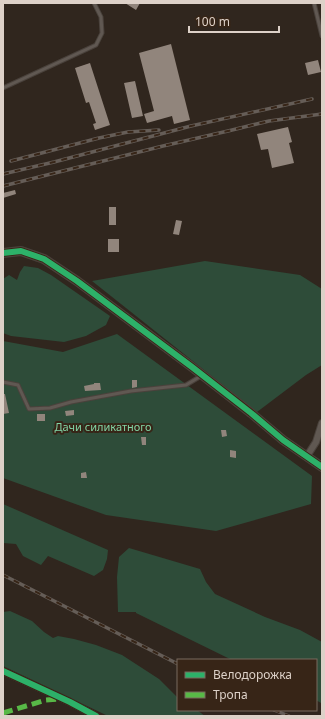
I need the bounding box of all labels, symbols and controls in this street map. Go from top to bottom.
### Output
scale bar [189,8,279,34]
text: 100 m [195,13,230,30]
park label: Дачи силикатного [54,419,152,434]
legend [177,659,317,711]
text: Велодорожка [213,666,292,683]
text: Тропа [213,686,248,703]

